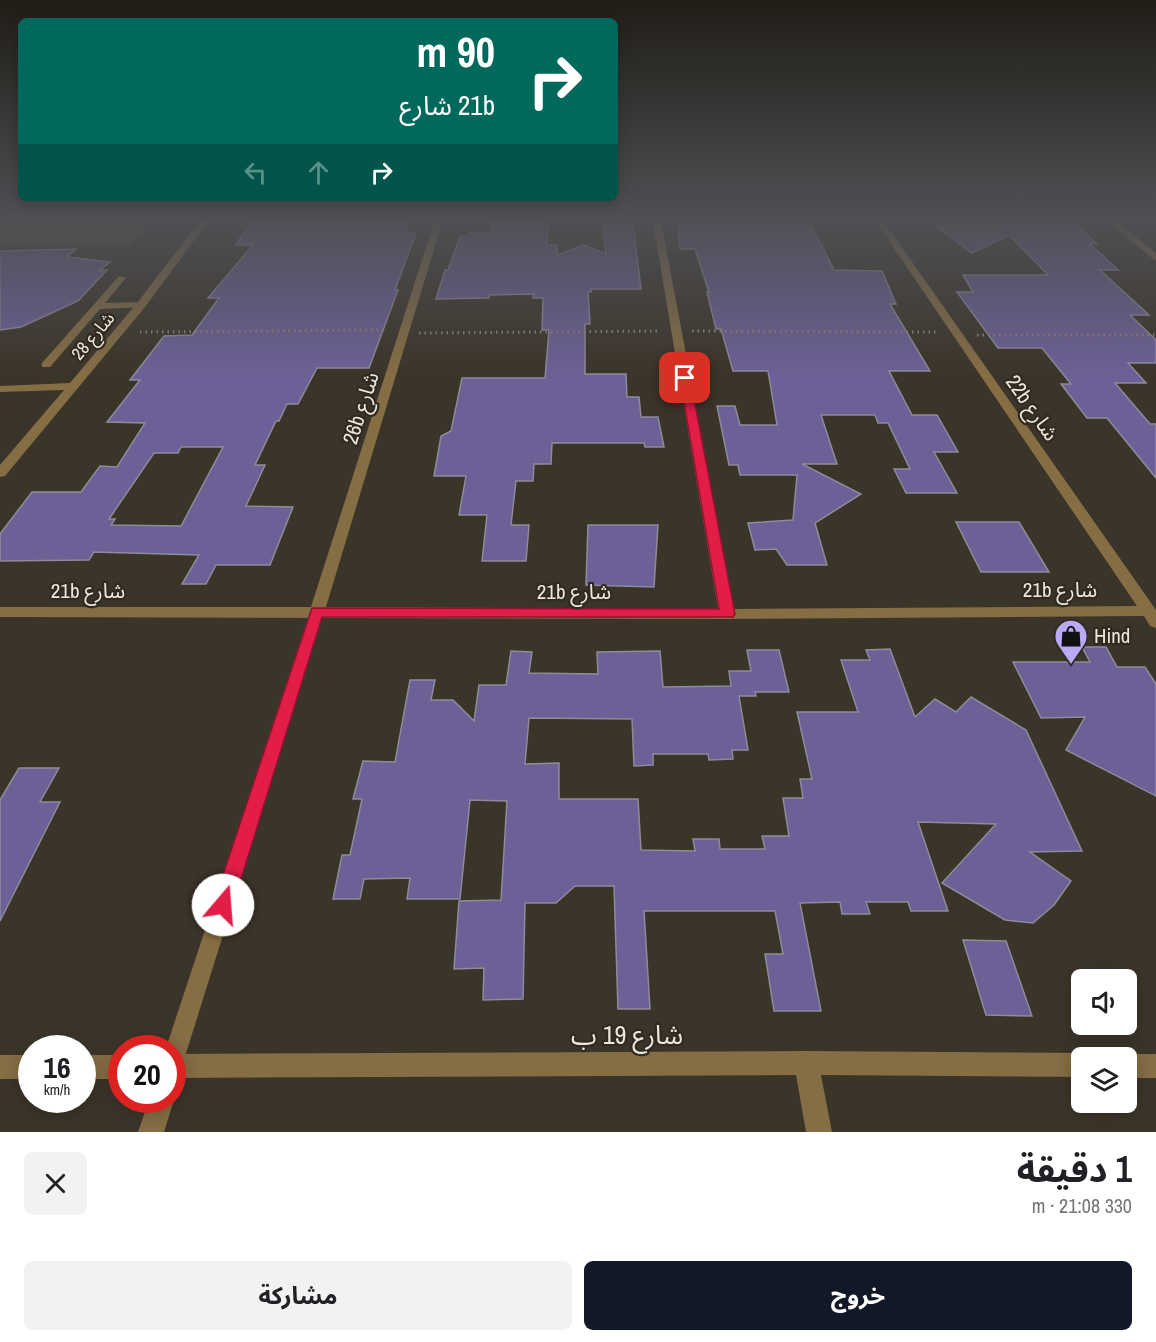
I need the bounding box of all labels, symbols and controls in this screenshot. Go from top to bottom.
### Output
text: 90 m [416,24,495,80]
icon: right [516,42,594,120]
text: 21b شارع [399,87,495,123]
icon: left [239,156,272,189]
icon: ahead [302,156,335,189]
icon: right [365,156,398,189]
street label: شارع 28 [65,306,122,366]
pin [659,352,710,403]
icon: arrive [668,361,701,394]
street label: 26b شارع [335,368,387,448]
street label: 22b شارع [998,369,1066,447]
street label: 21b شارع [1023,575,1097,605]
street label: 21b شارع [51,576,125,606]
street label: 21b شارع [537,577,611,607]
shop icon: Hind [1053,618,1089,665]
place label: Hind [1094,621,1130,650]
position arrow [191,873,255,937]
map controls [1071,969,1137,1113]
button: sound [1071,969,1137,1035]
street label: شارع 19 ب [571,1017,683,1054]
speed limit sign: 20 [108,1035,186,1113]
text: 16 [43,1047,71,1087]
button: layers [1071,1047,1137,1113]
text: km/h [44,1079,70,1100]
text: 1 دقيقة [1017,1145,1132,1193]
button: close [24,1152,87,1215]
text: 330 m · 21:08 [1032,1192,1132,1219]
button: مشاركة [24,1261,572,1330]
button: خروج [584,1261,1132,1330]

